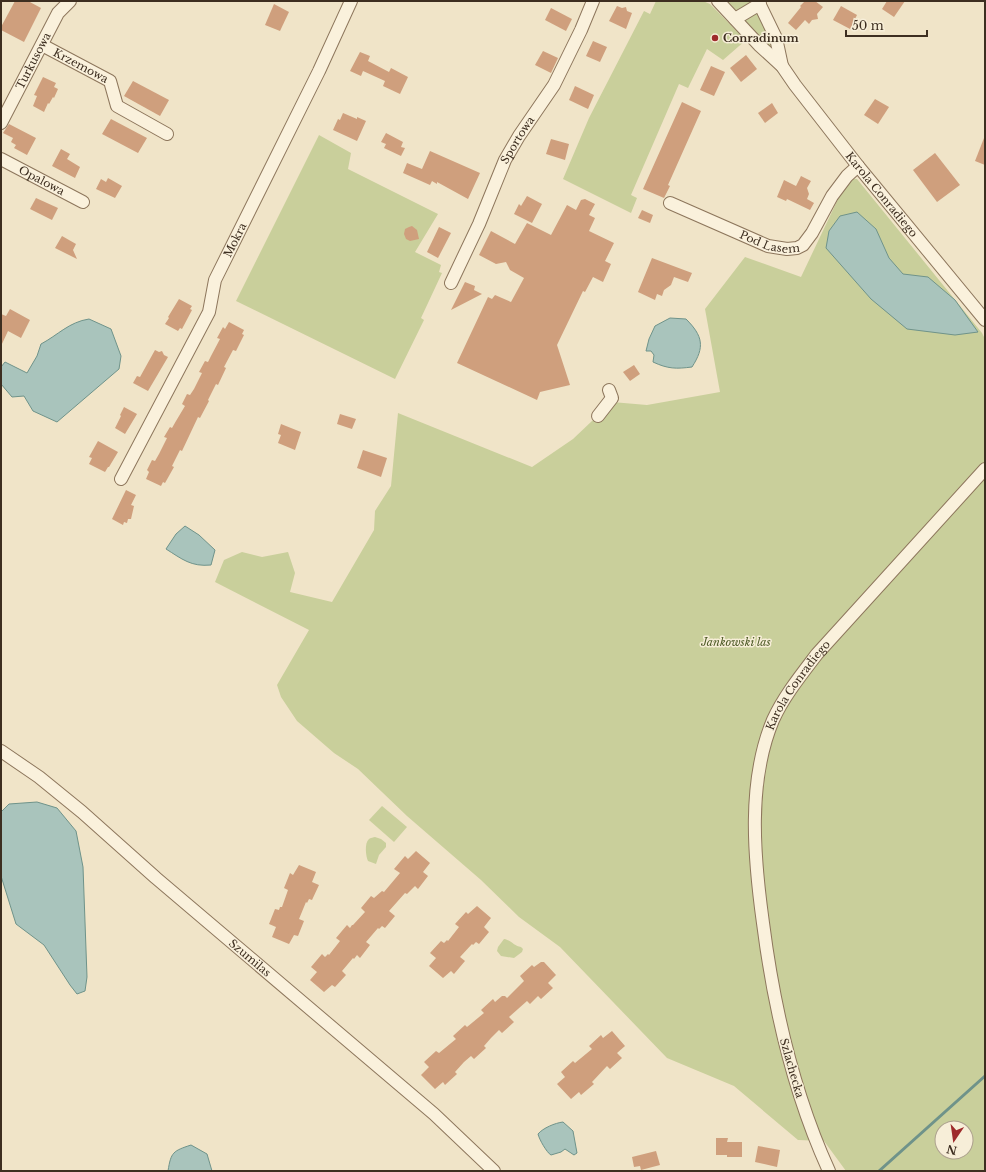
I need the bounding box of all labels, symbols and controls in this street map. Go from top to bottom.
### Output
scale bar [846,12,927,38]
text: 50 m [852,18,884,33]
street label: Turkusowa [13,29,54,92]
place label: Conradinum [723,31,799,45]
marker: Conradinum [710,33,720,43]
street label: Krzemowa [51,45,112,86]
street label: Sportowa [497,113,538,166]
street label: Karola Conradiego [843,149,921,240]
street label: Opalowa [16,163,68,199]
street label: Mokra [220,220,250,260]
street label: Pod Lasem [738,227,801,256]
park label: Jankowski las [700,635,771,649]
street label: Karola Conradiego [763,637,833,732]
street label: Szumilas [226,936,274,980]
street label: Szlachecka [777,1037,807,1100]
north arrow [934,1120,974,1160]
text: N [944,1142,958,1158]

